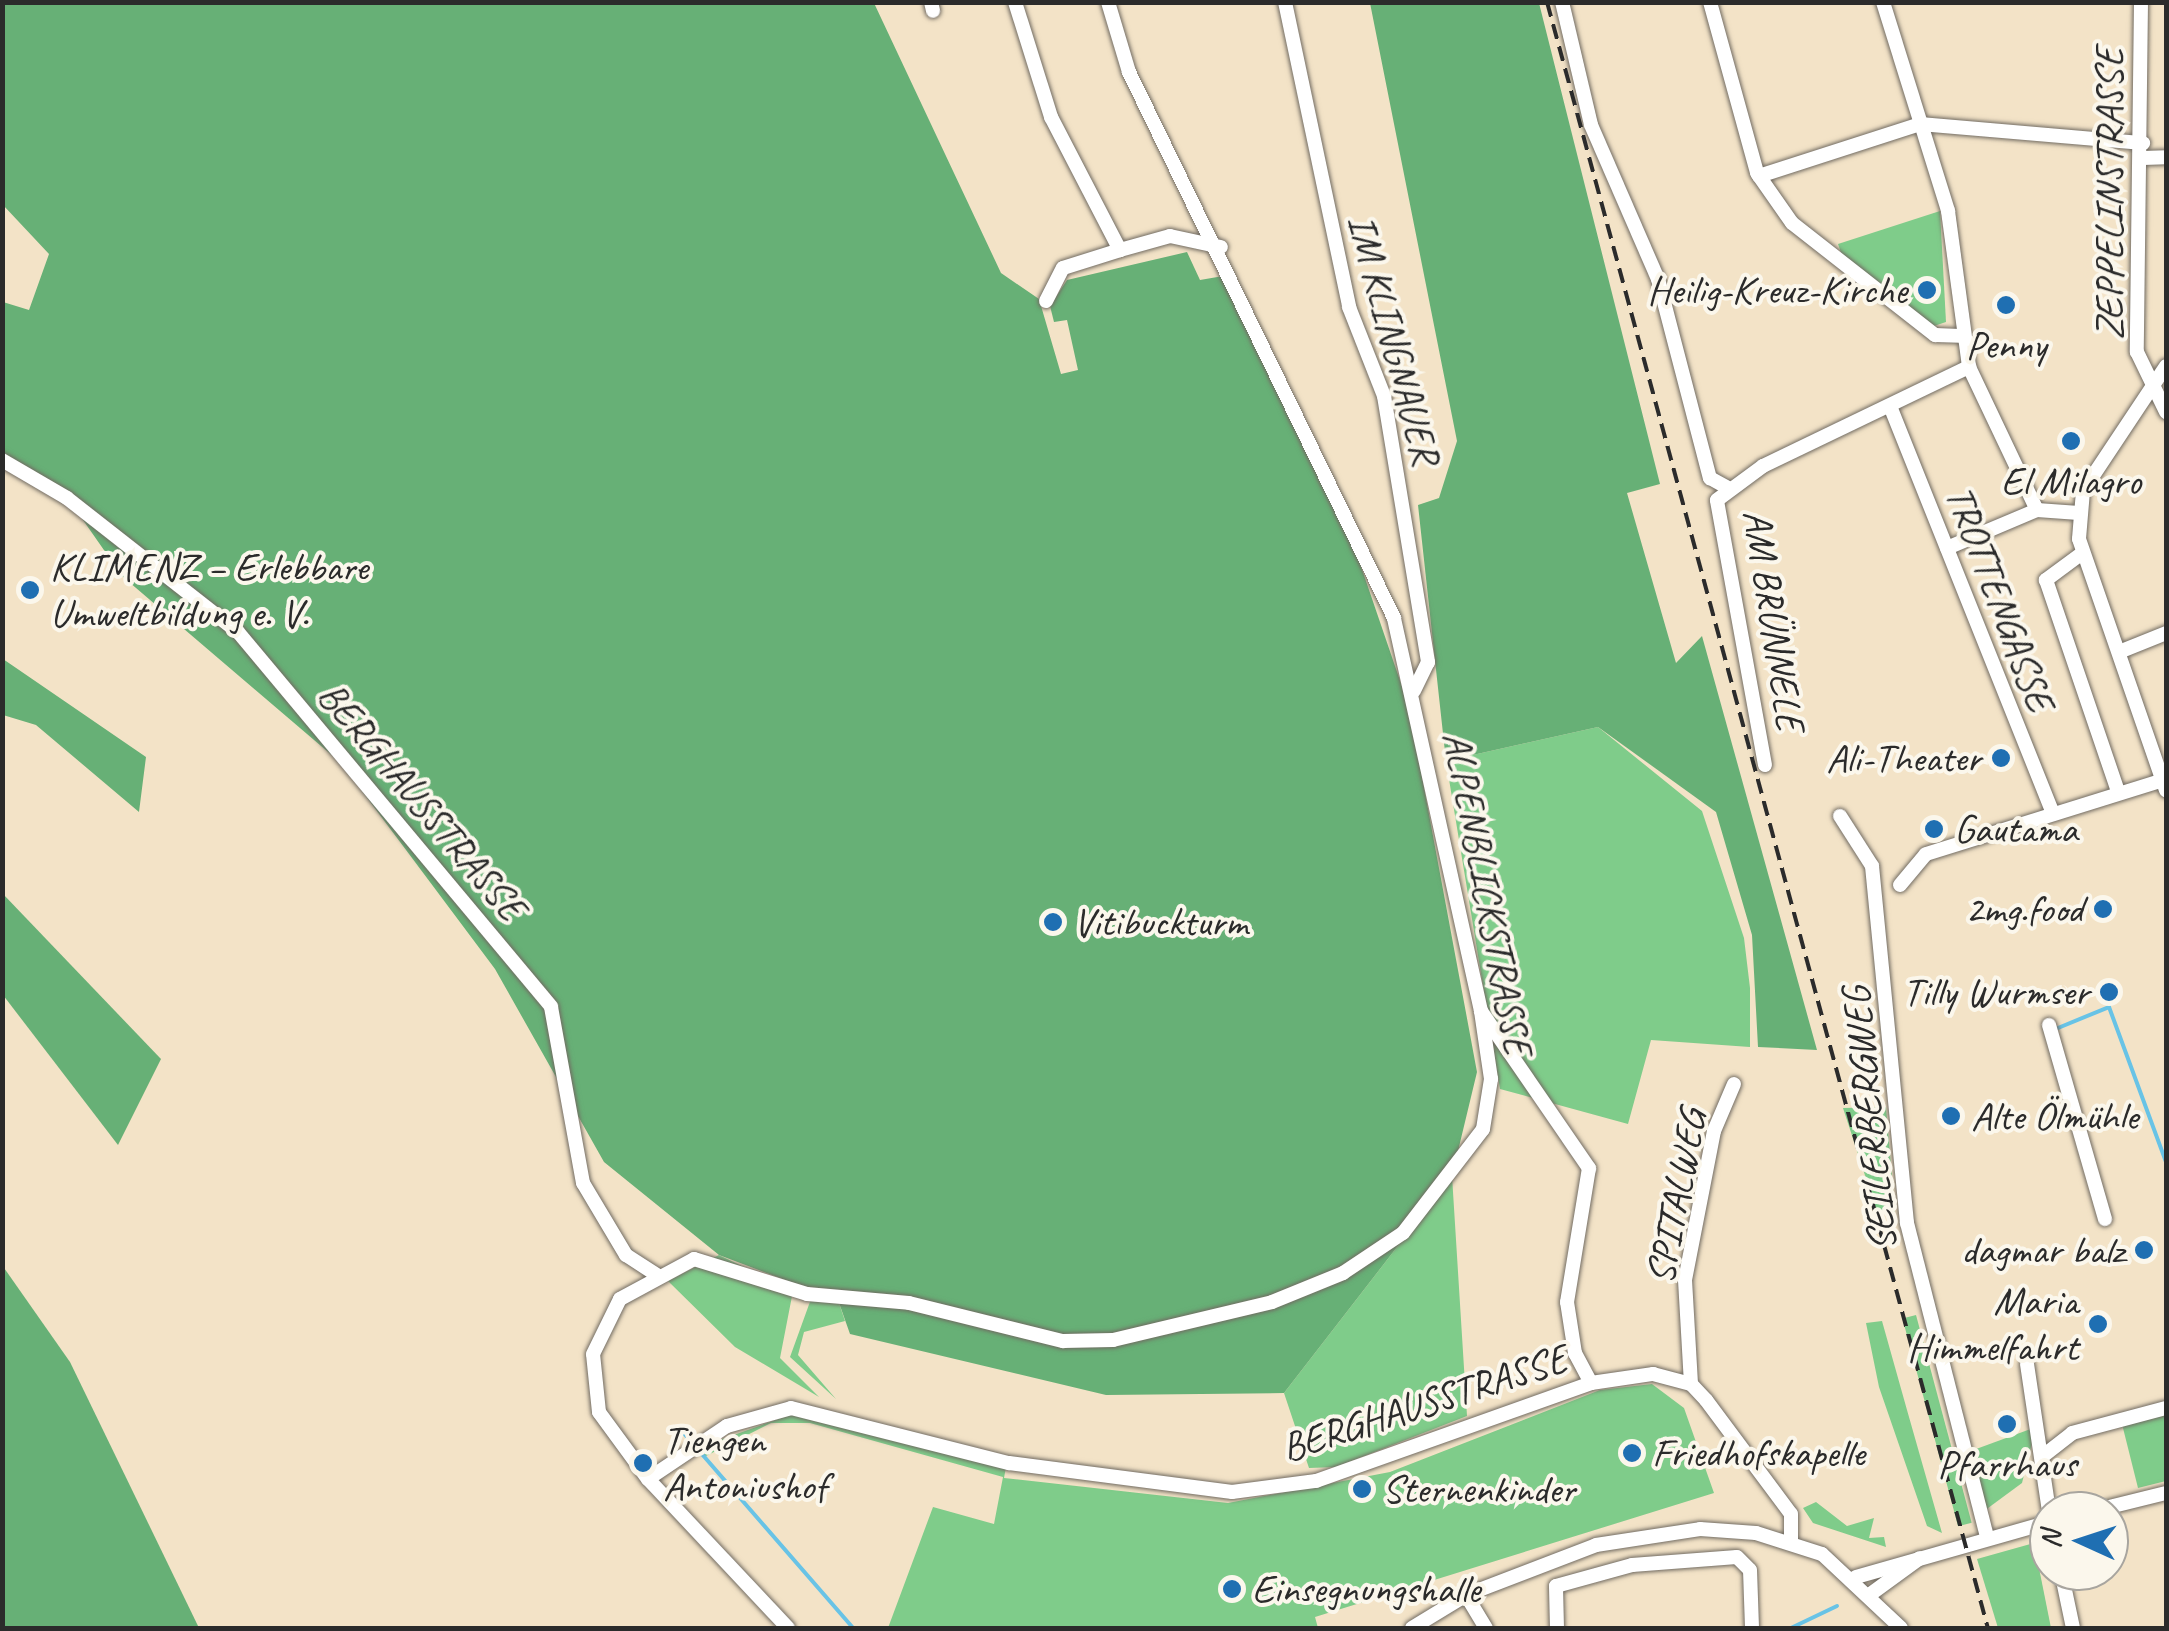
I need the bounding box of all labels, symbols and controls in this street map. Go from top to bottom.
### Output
street label: ZEPPELINSTRASSE [2085,48,2133,340]
street label: IM KLINGNAUER [1338,211,1450,467]
place label: Heilig-Kreuz-Kirche [1647,266,1907,314]
marker: Heilig-Kreuz-Kirche [1916,279,1938,301]
marker: Penny [1995,294,2017,316]
place label: Penny [1966,321,2046,369]
marker: El Milagro [2060,430,2082,452]
place label: El Milagro [2001,457,2141,505]
street label: TROTTENGASSE [1935,479,2065,717]
street label: AM BRÜNNELE [1733,506,1815,734]
place label: KLIMENZ – Erlebbare Umweltbildung e. V. [50,543,368,637]
marker: KLIMENZ – Erlebbare Umweltbildung e. V. [19,579,41,601]
street label: BERGHAUSSTRASSE [308,672,536,930]
street label: ALPENBLICKSTRASSE [1433,727,1543,1059]
place label: Ali-Theater [1826,734,1981,782]
marker: Ali-Theater [1990,747,2012,769]
place label: Gautama [1954,805,2077,853]
marker: Gautama [1923,818,1945,840]
place label: 2mg.food [1965,885,2083,933]
place label: Vitibuckturm [1073,898,1247,946]
marker: 2mg.food [2092,898,2114,920]
marker: Vitibuckturm [1042,911,1064,933]
place label: Tilly Wurmser [1903,968,2089,1016]
marker: Tilly Wurmser [2098,981,2120,1003]
street label: SEILERBERGWEG [1831,985,1907,1253]
place label: Alte Ölmühle [1971,1092,2138,1140]
marker: Alte Ölmühle [1940,1105,1962,1127]
street label: SPITALWEG [1636,1106,1716,1288]
place label: dagmar balz [1960,1226,2124,1274]
marker: dagmar balz [2133,1239,2155,1261]
place label: Maria Himmelfahrt [1907,1277,2078,1371]
marker: Maria Himmelfahrt [2087,1313,2109,1335]
street label: BERGHAUSSTRASSE [1275,1334,1573,1472]
marker: Pfarrhaus [1996,1413,2018,1435]
place label: Tiengen Antoniushof [663,1416,826,1510]
place label: Friedhofskapelle [1652,1429,1865,1477]
place label: Pfarrhaus [1937,1440,2077,1488]
marker: Friedhofskapelle [1621,1442,1643,1464]
marker: Tiengen Antoniushof [632,1452,654,1474]
place label: Sternenkinder [1382,1465,1575,1513]
marker: Sternenkinder [1351,1478,1373,1500]
north arrow [2029,1491,2129,1591]
text: N [2033,1530,2068,1549]
place label: Einsegnungshalle [1252,1565,1480,1613]
marker: Einsegnungshalle [1221,1578,1243,1600]

